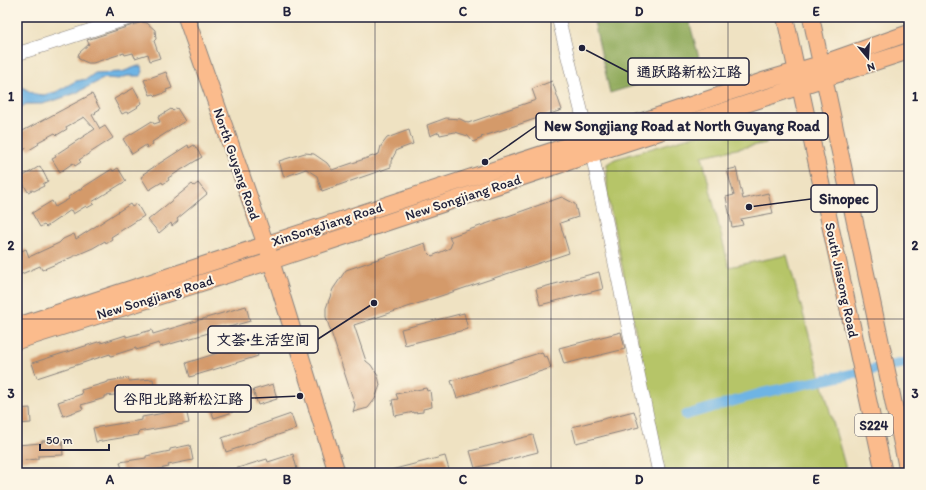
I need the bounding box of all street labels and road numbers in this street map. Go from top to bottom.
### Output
street label: North Guyang Road [209,106,264,223]
street label: New Songjiang Road [403,171,524,224]
street label: XinSongJiang Road [269,198,385,251]
street label: South Jiasong Road [821,221,862,340]
street label: New Songjiang Road [95,272,216,323]
road number: S224 [855,414,893,436]

